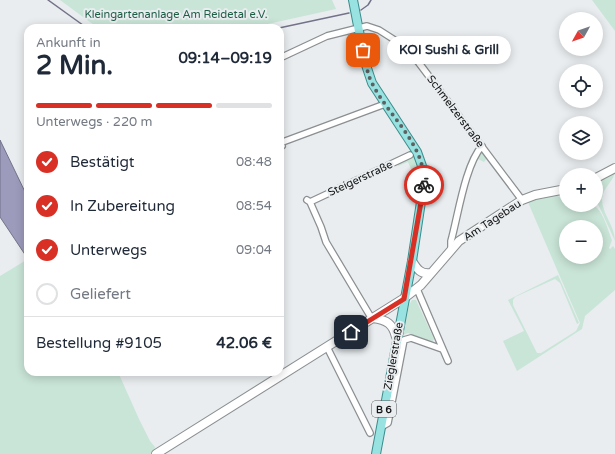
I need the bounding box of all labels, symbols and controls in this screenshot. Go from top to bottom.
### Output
park label: Kleingartenanlage Am Reidetal e.V. [84,8,268,21]
north arrow [559,12,603,56]
map controls [559,12,603,264]
pin [346,33,380,67]
text: Ankunft in [36,35,101,51]
callout: KOI Sushi & Grill [387,36,511,64]
icon: bag [352,39,374,61]
text: KOI Sushi & Grill [399,42,499,58]
text: 09:14–09:19 [178,49,272,67]
text: 2 Min. [36,50,113,81]
button: locate [559,64,603,108]
street label: Schmelzerstraße [424,73,487,150]
text: Unterwegs · 220 m [36,114,153,130]
button: layers [559,116,603,160]
icon: check [36,151,58,173]
text: Bestätigt [70,153,135,171]
text: 08:48 [236,154,272,170]
street label: Steigerstraße [326,158,395,199]
courier [404,165,444,205]
button: + [559,168,603,212]
icon: bike [413,174,435,196]
icon: check [36,195,58,217]
text: In Zubereitung [70,197,175,215]
street label: Am Tagebau [461,197,524,244]
text: 08:54 [236,198,272,214]
button: − [559,220,603,264]
icon: check [36,239,58,261]
text: Unterwegs [70,241,147,259]
text: 09:04 [236,242,272,258]
text: Geliefert [70,285,131,303]
pin [334,315,368,349]
icon: home [340,321,362,343]
street label: Zieglerstraße [381,321,406,391]
text: Bestellung #9105 [36,334,162,352]
text: 42.06 € [216,334,272,352]
road number: B 6 [372,401,396,417]

